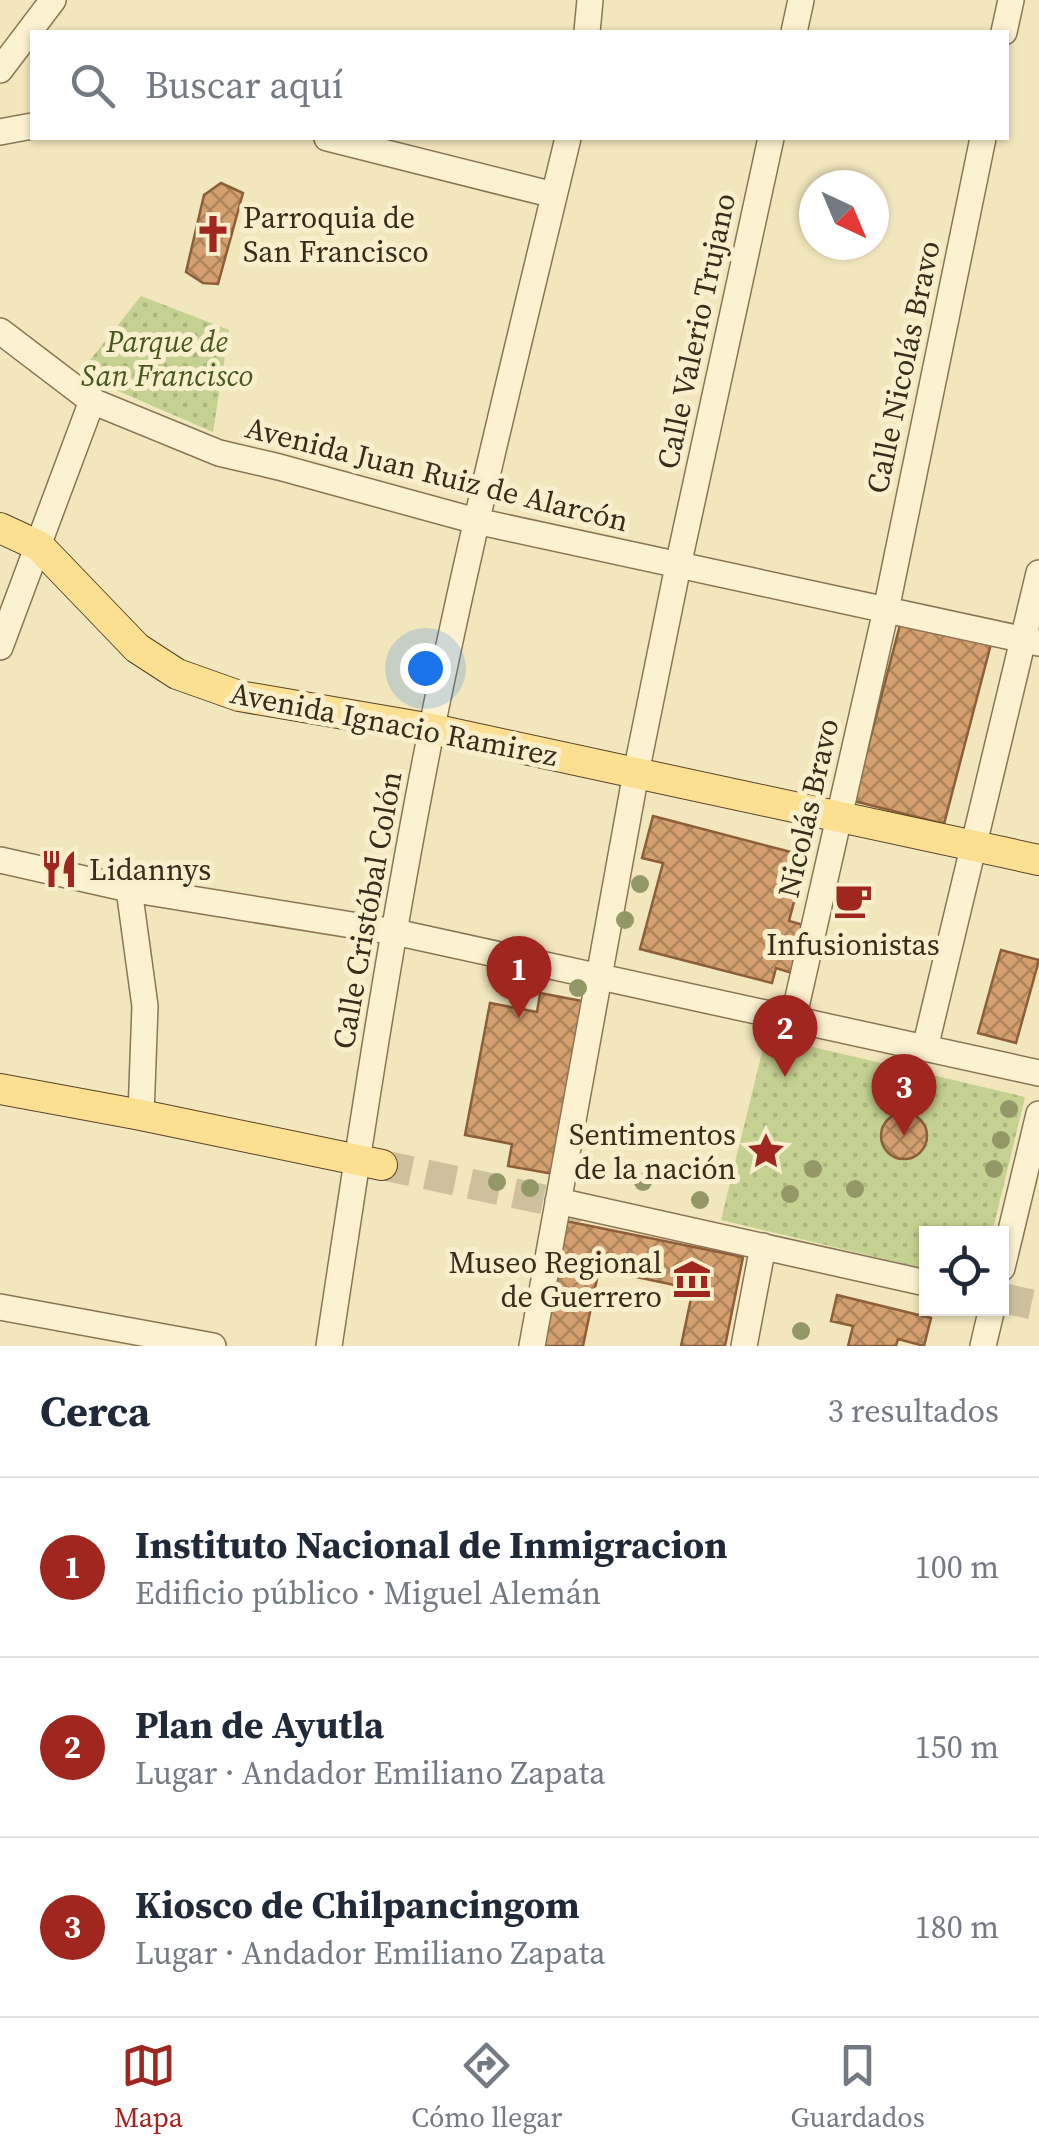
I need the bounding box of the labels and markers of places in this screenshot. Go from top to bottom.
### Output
place label: Parroquia de San Francisco [243,197,429,272]
church icon: Parroquia de San Francisco [192,213,234,255]
restaurant icon: Lidannys [38,848,80,890]
place label: Lidannys [89,849,211,890]
cafe icon: Infusionistas [832,879,874,921]
place label: Infusionistas [766,924,940,965]
pin: 1 [486,936,552,1018]
pin: 2 [752,994,818,1077]
pin: 3 [872,1054,936,1136]
place label: Sentimentos de la nación [569,1114,736,1189]
place icon: Sentimentos de la nación [745,1130,787,1172]
place label: Museo Regional de Guerrero [448,1242,662,1317]
museum icon: Museo Regional de Guerrero [671,1258,713,1300]

